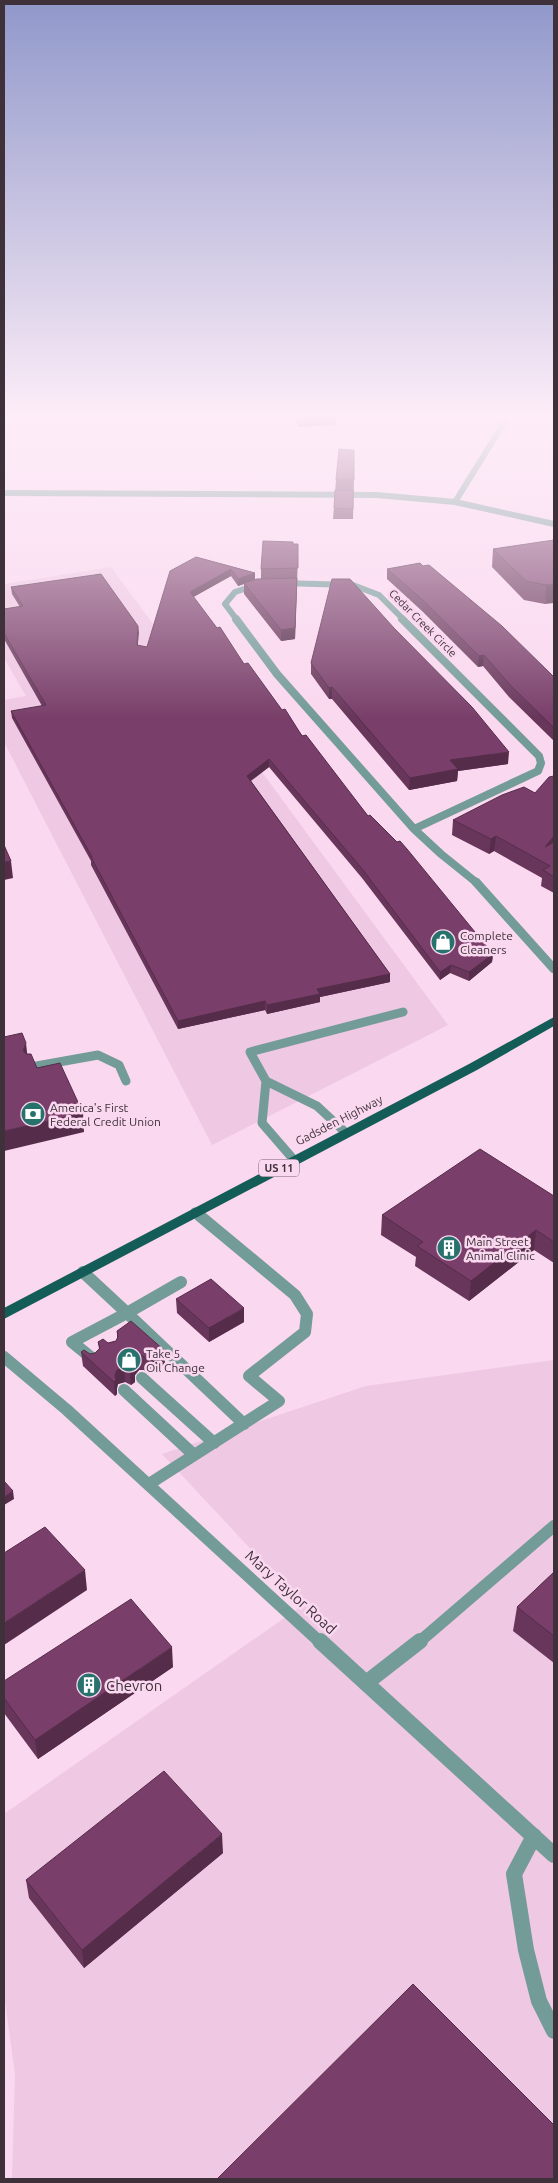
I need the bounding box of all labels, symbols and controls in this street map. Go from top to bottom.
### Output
street label: Cedar Creek Circle [387,587,459,659]
shop icon: Complete Cleaners [430,929,456,955]
place label: Complete Cleaners [460,929,513,956]
street label: Gadsden Highway [293,1092,385,1148]
bank icon: America's First Federal Credit Union [20,1101,46,1127]
place label: America's First Federal Credit Union [50,1101,161,1128]
road number: US 11 [259,1160,299,1176]
building icon: Main Street Animal Clinic [436,1235,462,1261]
place label: Main Street Animal Clinic [466,1235,535,1262]
shop icon: Take 5 Oil Change [116,1347,142,1373]
place label: Take 5 Oil Change [146,1347,205,1374]
street label: Mary Taylor Road [242,1547,340,1637]
building icon: Chevron [76,1672,102,1698]
place label: Chevron [106,1677,162,1694]

